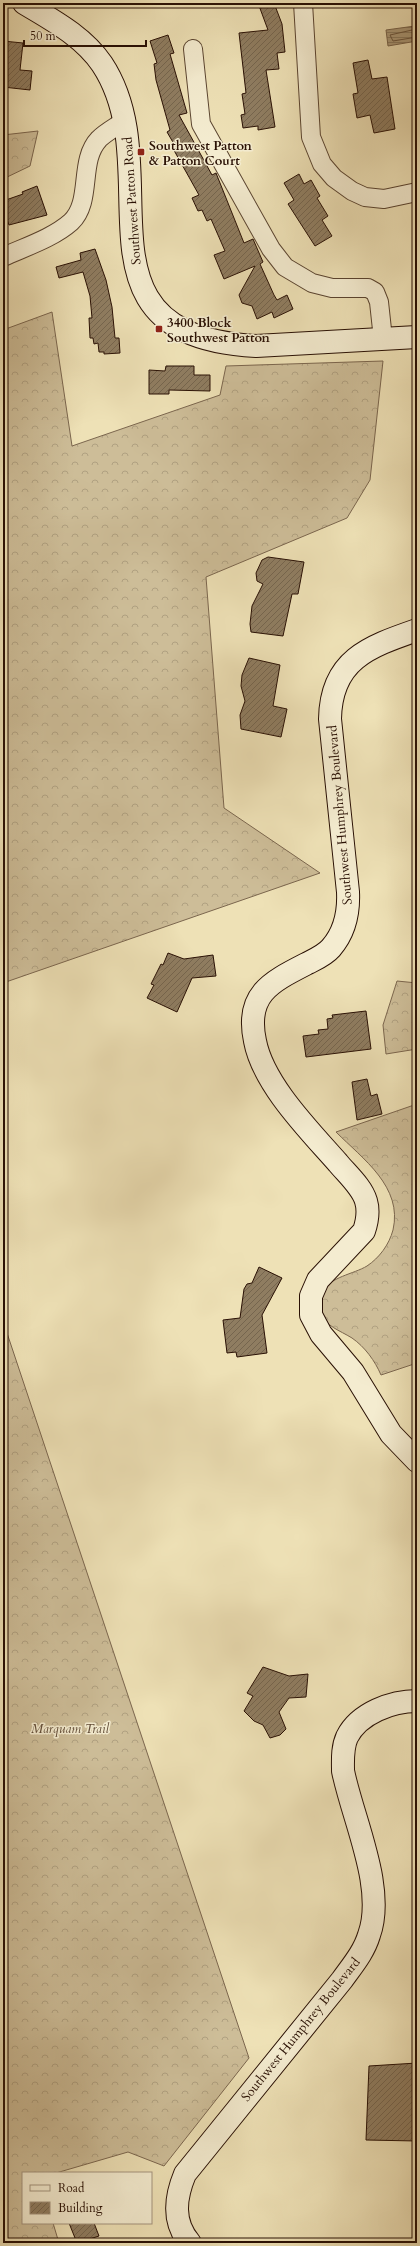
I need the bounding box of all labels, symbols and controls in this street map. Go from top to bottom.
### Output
scale bar [24,22,146,48]
text: 50 m [30,28,57,44]
street label: Southwest Patton Road [119,136,145,265]
place label: Southwest Patton & Patton Court [149,137,253,170]
marker: Southwest Patton & Patton Court [136,147,146,157]
place label: 3400 Block Southwest Patton [167,314,271,347]
marker: 3400 Block Southwest Patton [154,324,164,334]
street label: Southwest Humphrey Boulevard [323,724,357,906]
park label: Marquam Trail [31,1720,109,1738]
street label: Southwest Humphrey Boulevard [237,1954,365,2105]
legend [22,2172,152,2224]
text: Road [58,2180,85,2196]
text: Building [58,2200,103,2216]

